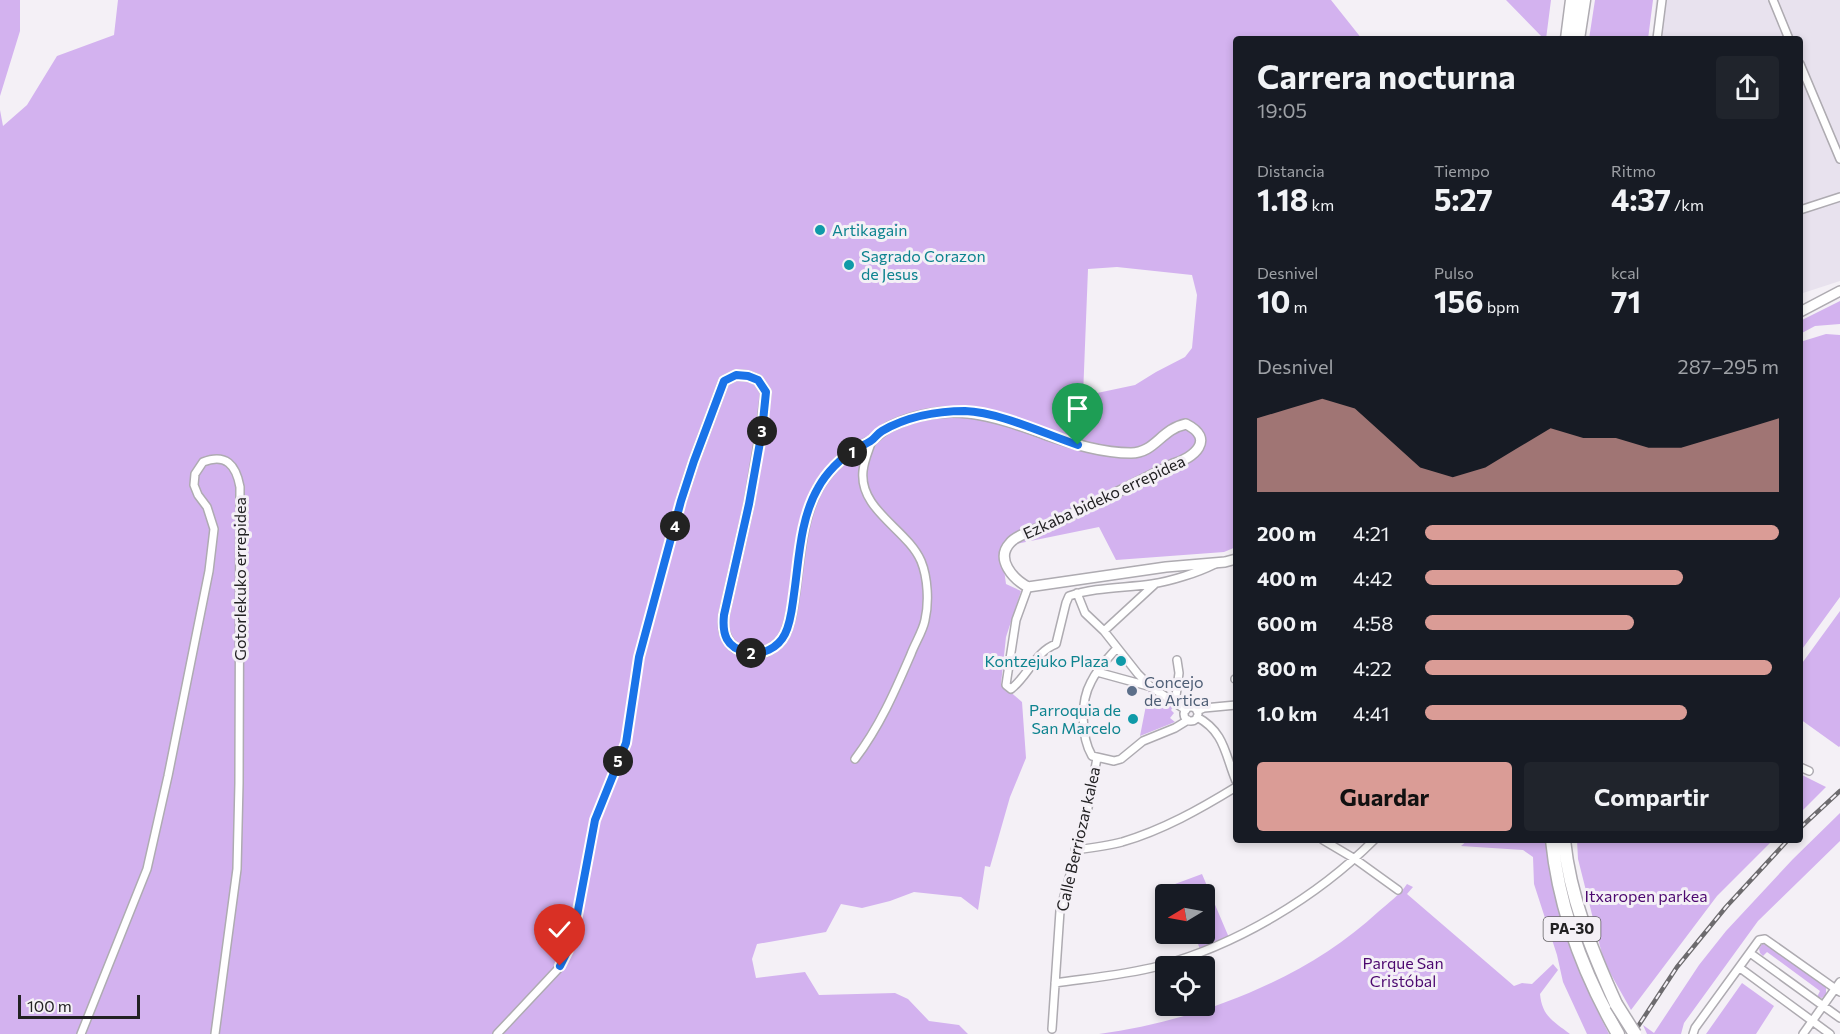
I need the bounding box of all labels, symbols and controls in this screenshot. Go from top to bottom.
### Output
text: Carrera nocturna [1257,55,1516,96]
button: share [1716,56,1779,119]
text: 19:05 [1257,98,1307,122]
text: Distancia [1257,161,1325,180]
text: Tiempo [1434,161,1490,180]
text: Ritmo [1611,161,1656,180]
text: 1.18 [1257,180,1308,217]
text: 5:27 [1434,180,1493,217]
text: 4:37 [1611,180,1671,217]
text: km [1308,195,1334,214]
text: /km [1671,195,1704,214]
place label: Artikagain [832,220,907,239]
marker: Artikagain [813,223,827,237]
place label: Sagrado Corazon de Jesus [861,246,986,283]
marker: Sagrado Corazon de Jesus [842,258,856,272]
text: Desnivel [1257,263,1318,282]
text: Pulso [1434,263,1474,282]
text: kcal [1611,263,1640,282]
text: 10 [1257,282,1291,319]
text: 156 [1434,282,1484,319]
text: 71 [1611,282,1641,319]
text: m [1291,297,1308,316]
text: bpm [1484,297,1520,316]
text: Desnivel [1257,354,1334,378]
text: 287–295 m [1678,354,1779,378]
pin [1052,383,1103,445]
icon: arrive [1061,392,1094,425]
pin: 3 [747,416,777,446]
text: 3 [757,421,767,440]
pin: 1 [837,437,867,467]
text: 1 [848,442,856,461]
street label: Ezkaba bideko errepidea [1020,451,1188,542]
street label: Gotorlekuko errepidea [230,497,249,661]
pin: 4 [660,511,690,541]
text: 4 [670,516,680,535]
text: 200 m [1257,521,1316,545]
text: 4:21 [1353,521,1389,545]
text: 400 m [1257,566,1317,590]
text: 4:42 [1353,566,1393,590]
text: 600 m [1257,611,1317,635]
text: 4:58 [1353,611,1393,635]
pin: 2 [736,638,766,668]
text: 2 [746,643,756,662]
place label: Kontzejuko Plaza [984,651,1109,670]
marker: Kontzejuko Plaza [1114,654,1128,668]
text: 800 m [1257,656,1317,680]
text: 4:22 [1353,656,1392,680]
place label: Concejo de Artica [1144,672,1209,709]
marker: Concejo de Artica [1125,684,1139,698]
place label: Parroquia de San Marcelo [1029,700,1121,737]
text: 1.0 km [1257,701,1317,725]
text: 4:41 [1353,701,1390,725]
marker: Parroquia de San Marcelo [1126,712,1140,726]
pin: 5 [603,746,633,776]
text: 5 [613,751,623,770]
button: Guardar [1257,762,1512,831]
button: Compartir [1524,762,1779,831]
street label: Calle Berriozar kalea [1052,765,1103,913]
north arrow [1155,884,1215,944]
map controls [1155,884,1215,1016]
park label: Itxaropen parkea [1584,886,1708,905]
pin [534,904,585,966]
icon: check [543,913,576,946]
road number: PA-30 [1544,917,1600,941]
park label: Parque San Cristóbal [1362,953,1444,990]
button: locate [1155,956,1215,1016]
scale bar [18,992,140,1020]
text: 100 m [27,996,72,1015]

